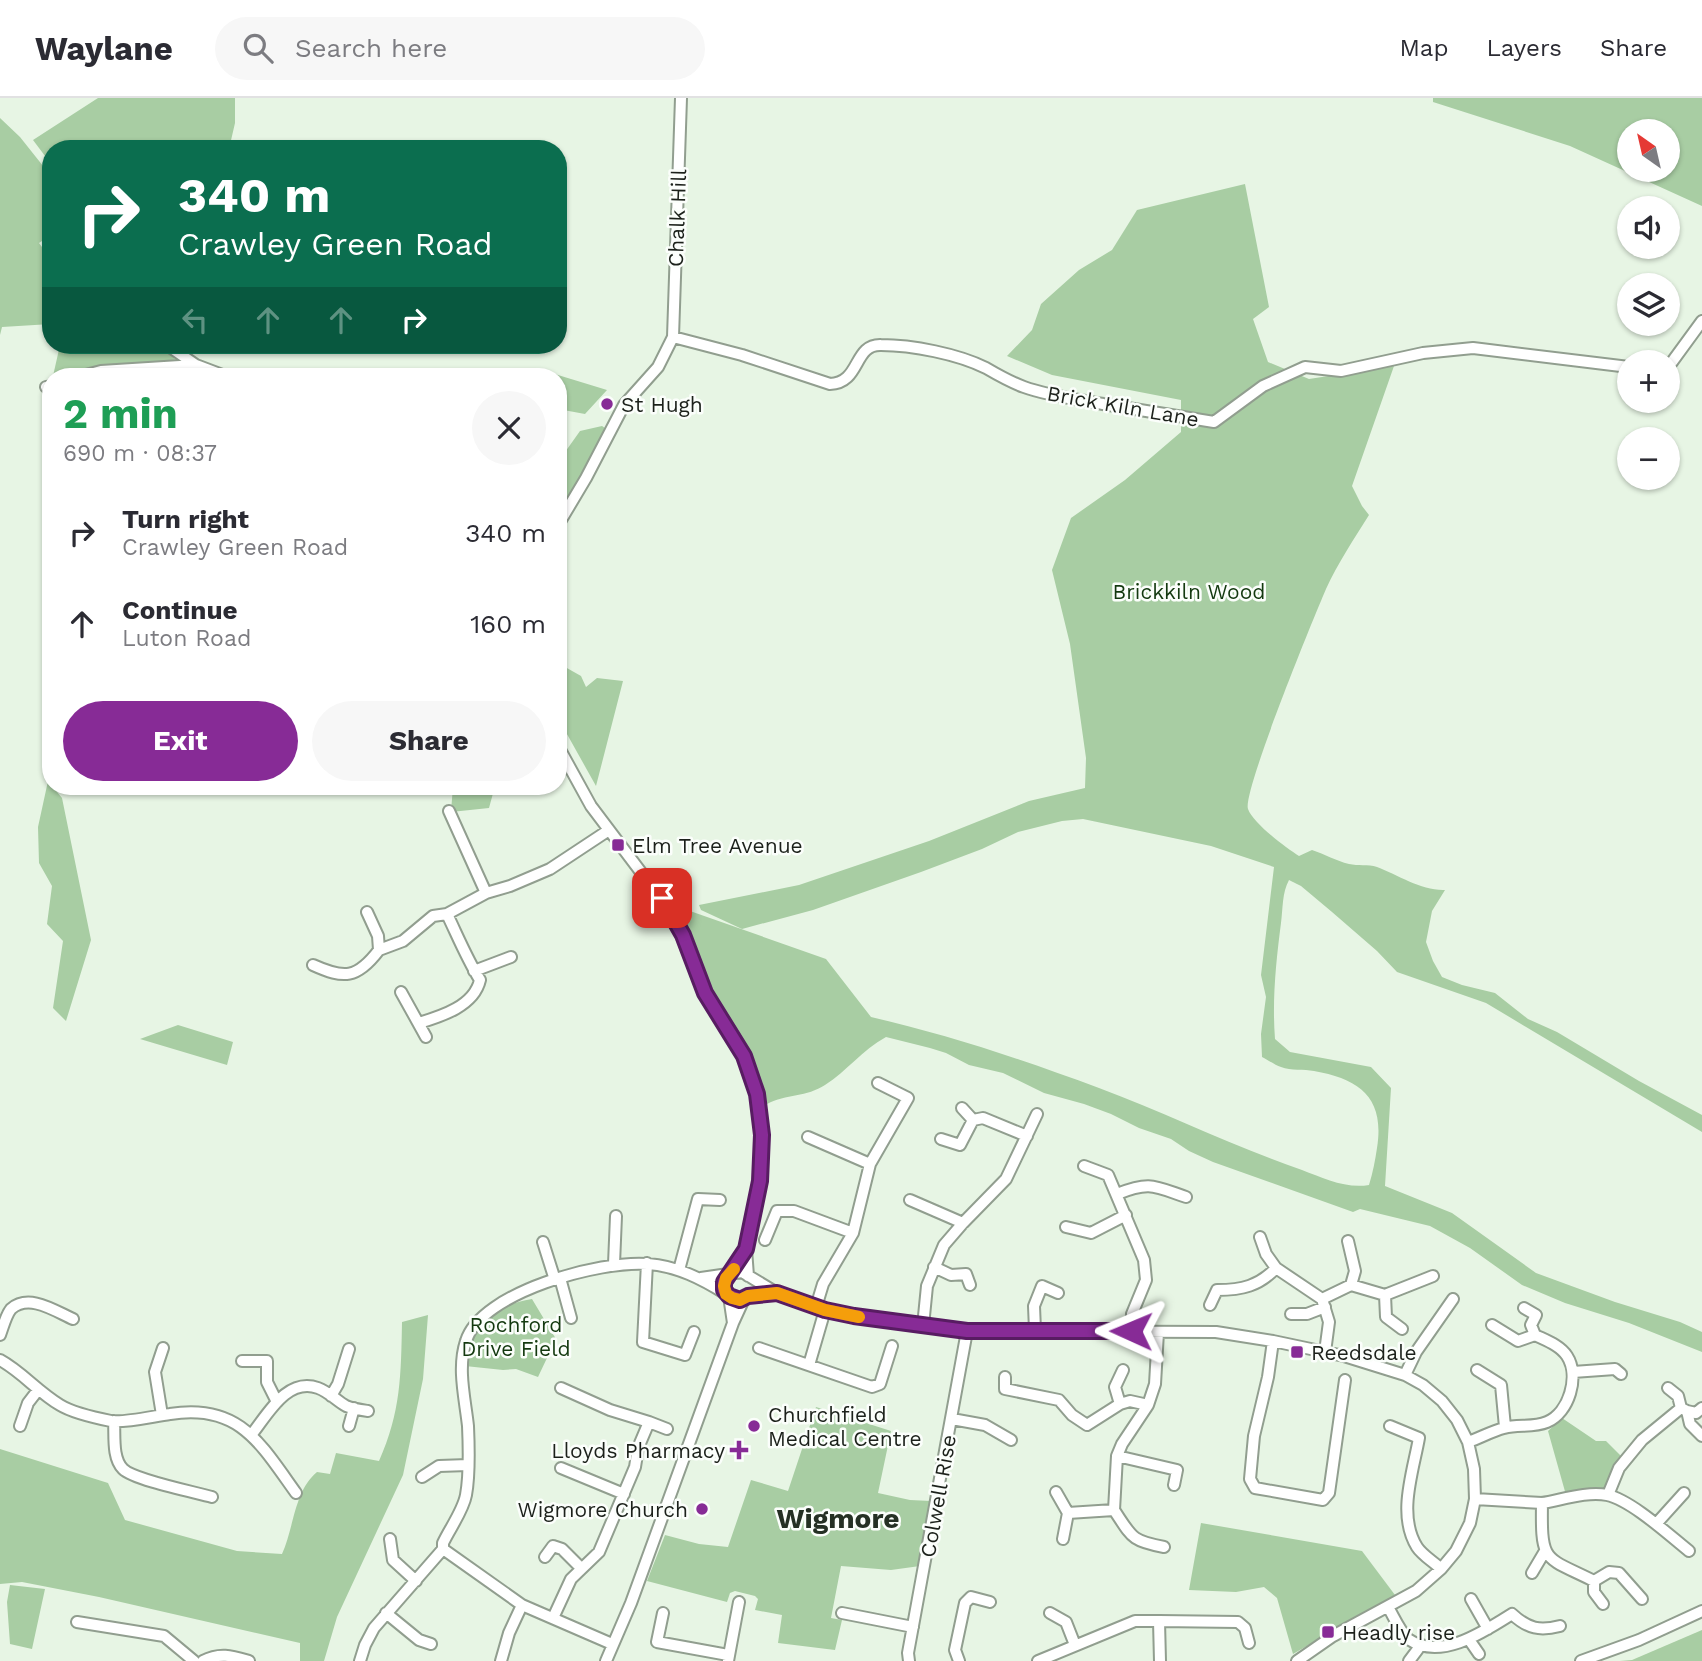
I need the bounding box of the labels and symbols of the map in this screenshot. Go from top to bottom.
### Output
north arrow [1617,119,1680,182]
street label: Chalk Hill [663,168,691,268]
street label: Brick Kiln Lane [1045,380,1201,432]
place label: St Hugh [621,392,703,417]
marker: St Hugh [599,396,615,412]
park label: Brickkiln Wood [1113,579,1265,604]
place label: Elm Tree Avenue [632,833,803,858]
marker: Elm Tree Avenue [610,837,626,853]
pin [632,868,692,928]
position arrow [1094,1294,1168,1368]
park label: Rochford Drive Field [461,1312,571,1361]
place label: Reedsdale [1311,1340,1417,1365]
marker: Reedsdale [1289,1344,1305,1360]
place label: Churchfield Medical Centre [768,1402,922,1451]
marker: Churchfield Medical Centre [746,1418,762,1434]
street label: Colwell Rise [915,1433,961,1559]
place label: Lloyds Pharmacy [551,1438,725,1463]
marker: Lloyds Pharmacy [731,1442,747,1458]
place label: Wigmore Church [518,1497,688,1522]
marker: Wigmore Church [694,1501,710,1517]
district label: Wigmore [777,1502,899,1535]
place label: Headly rise [1342,1620,1455,1645]
marker: Headly rise [1320,1624,1336,1640]

